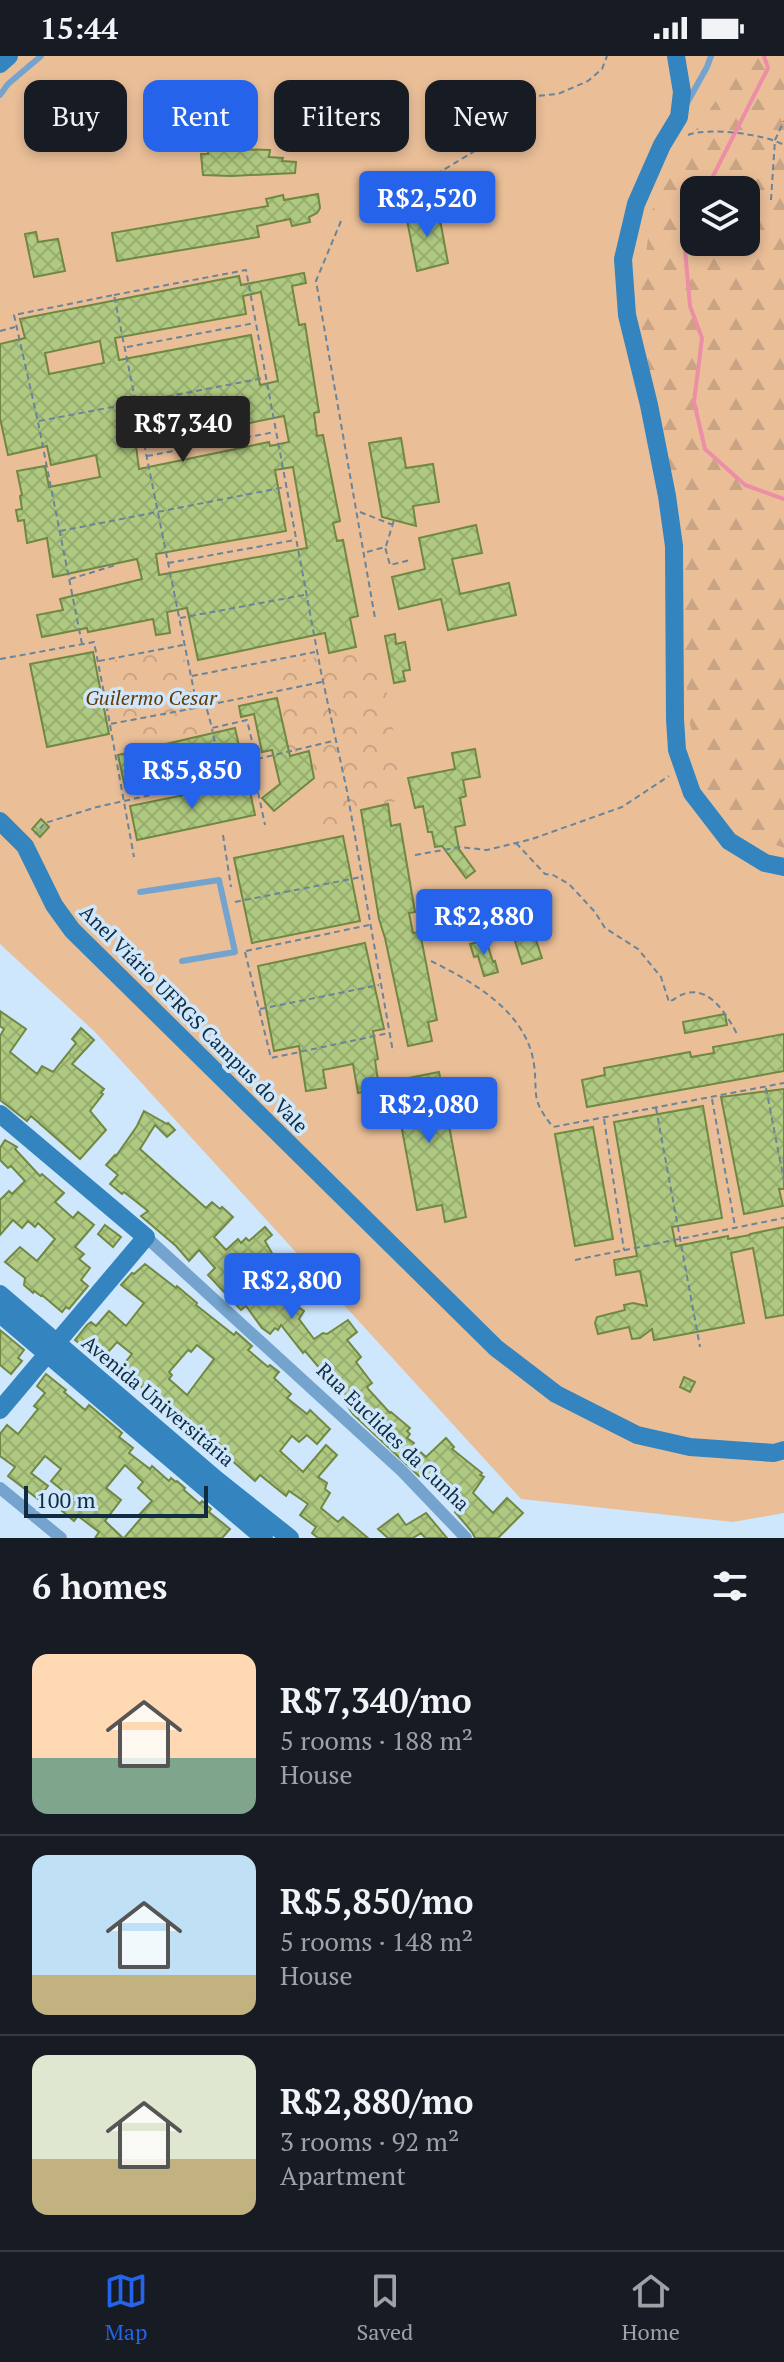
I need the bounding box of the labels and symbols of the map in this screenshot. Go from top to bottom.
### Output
pin: R$2,520 [353,171,501,239]
pin: R$7,340 [109,396,257,464]
park label: Guilermo Cesar [85,684,218,711]
pin: R$5,850 [118,743,266,811]
pin: R$2,880 [410,889,558,957]
street label: Anel Viário UFRGS Campus do Vale [74,899,314,1139]
pin: R$2,080 [355,1077,503,1145]
pin: R$2,800 [218,1253,366,1321]
street label: Avenida Universitária [77,1329,240,1472]
street label: Rua Euclides da Cunha [311,1357,476,1517]
scale bar [24,1482,208,1518]

